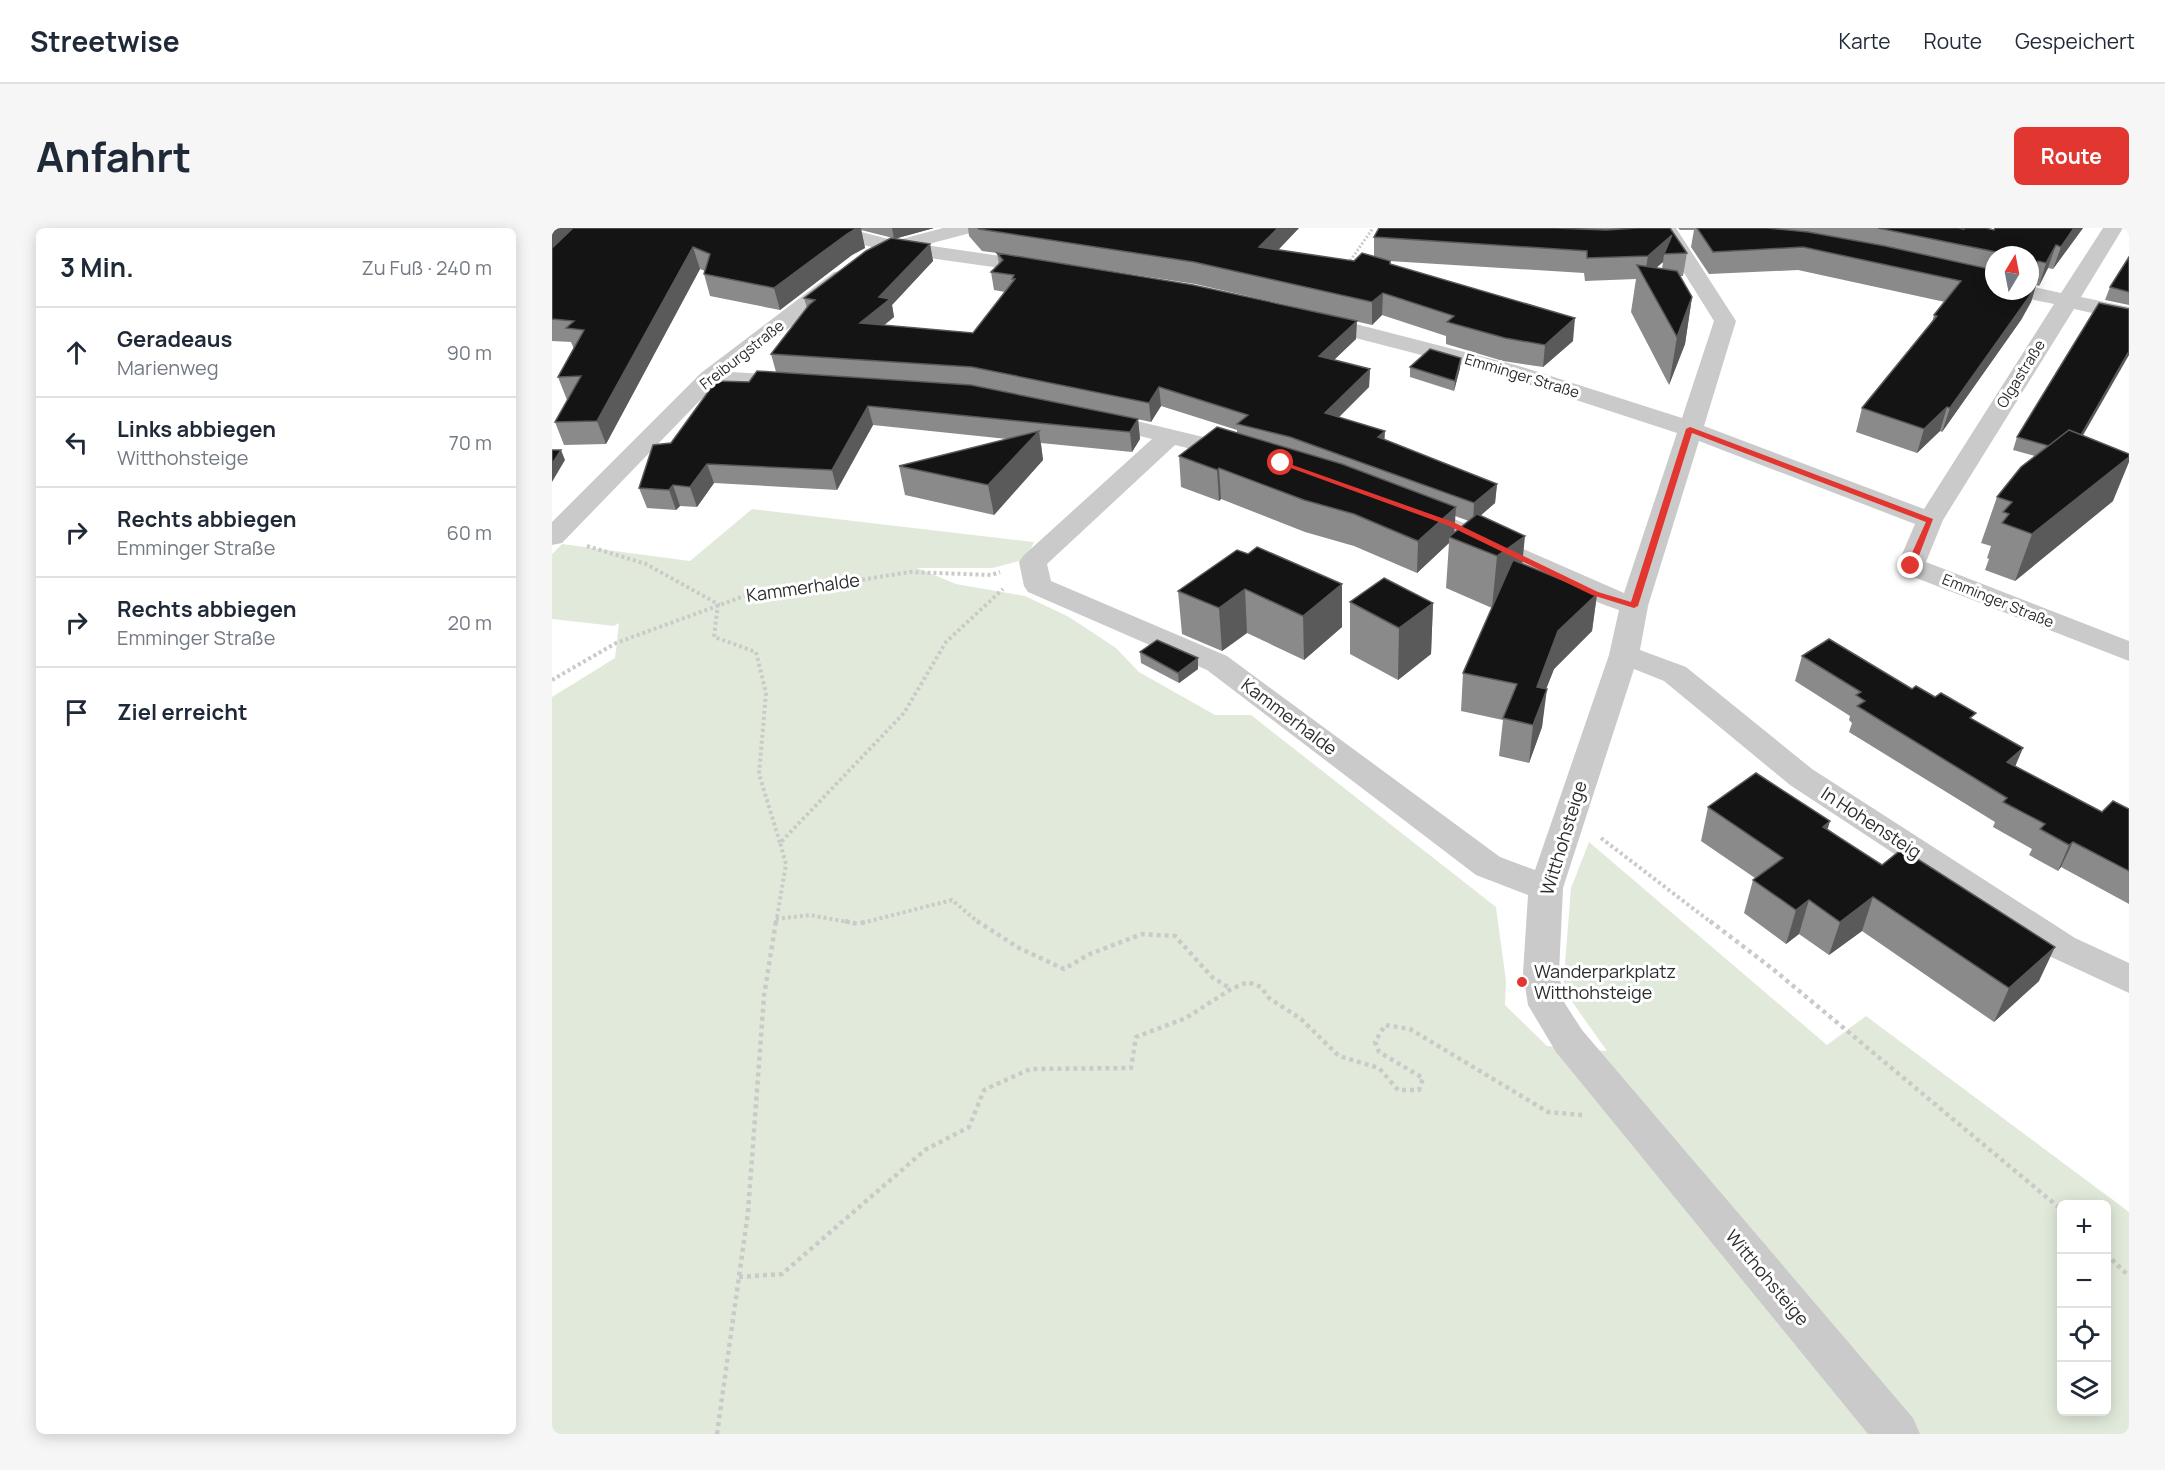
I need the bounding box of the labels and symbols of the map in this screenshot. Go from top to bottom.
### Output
north arrow [1985,246,2039,300]
street label: Freiburgstraße [695,315,788,394]
street label: Olgastraße [1991,335,2050,412]
street label: Emminger Straße [1462,348,1582,403]
route start [1267,449,1293,475]
route end [1897,552,1923,578]
street label: Kammerhalde [745,567,861,607]
street label: Emminger Straße [1939,569,2057,633]
street label: Kammerhalde [1237,672,1342,760]
street label: Witthohsteige [1534,778,1592,898]
street label: In Hohensteig [1817,781,1926,863]
place label: Wanderparkplatz Witthohsteige [1534,959,1676,1004]
marker: Wanderparkplatz Witthohsteige [1515,975,1529,989]
street label: Witthohsteige [1721,1224,1815,1330]

